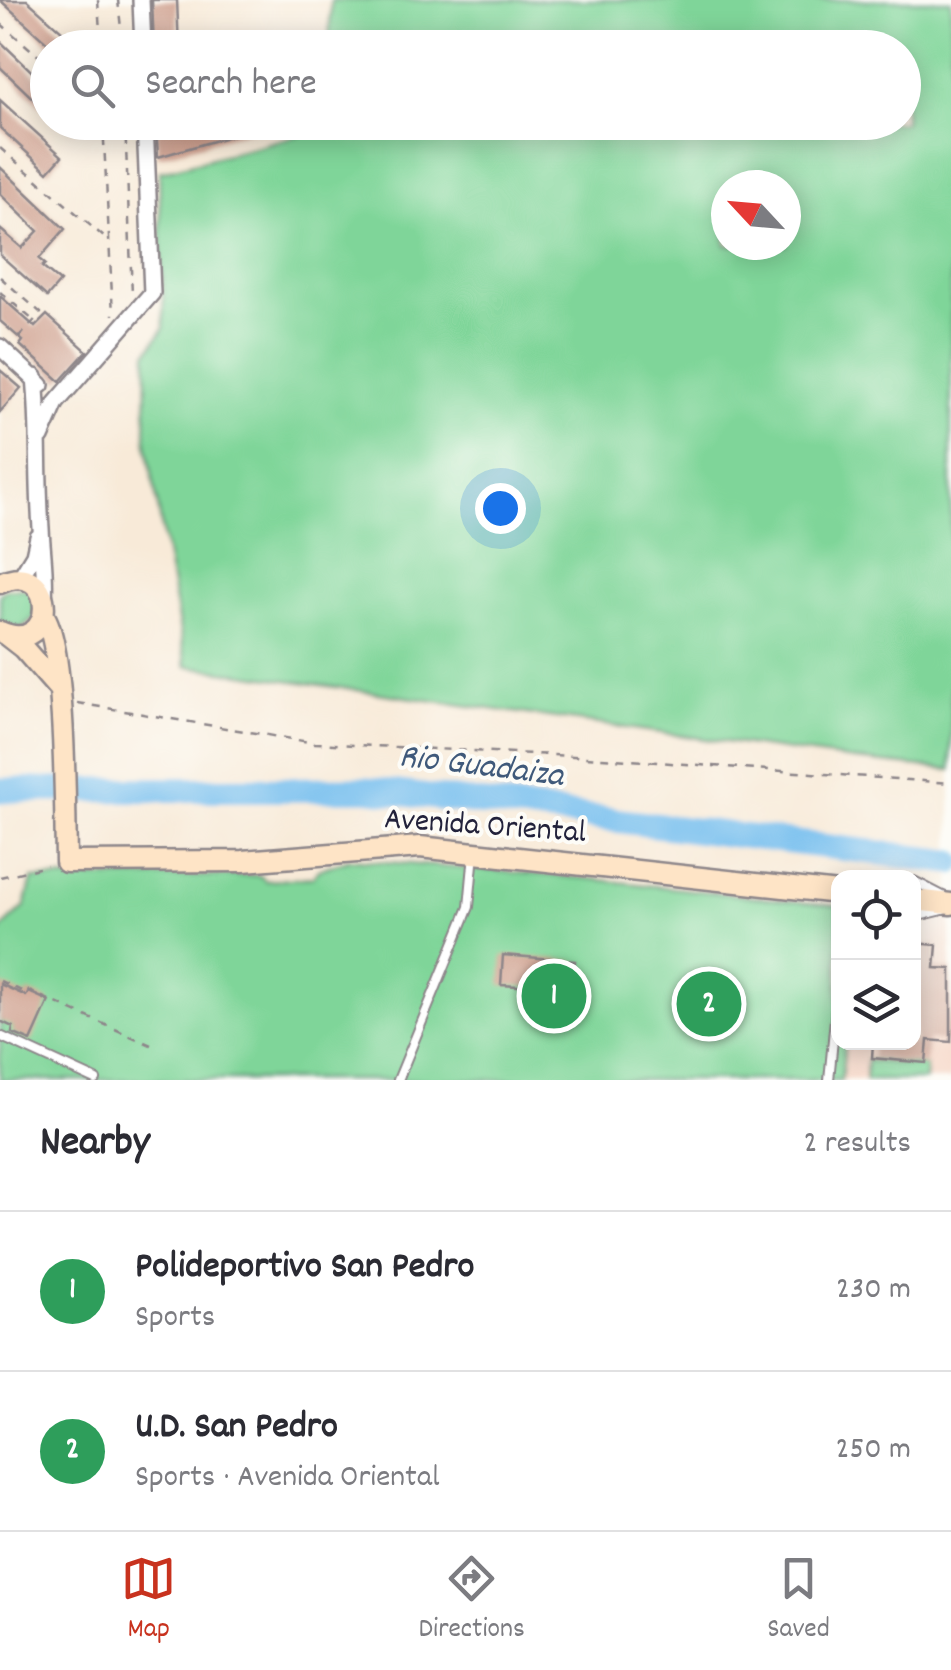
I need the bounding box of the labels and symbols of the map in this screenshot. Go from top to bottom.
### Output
north arrow [711,170,801,260]
your location [475,483,526,534]
water label: Rio Guadaiza [396,733,568,803]
street label: Avenida Oriental [383,798,588,858]
pin: 1 [522,958,586,1034]
pin: 2 [676,966,742,1042]

